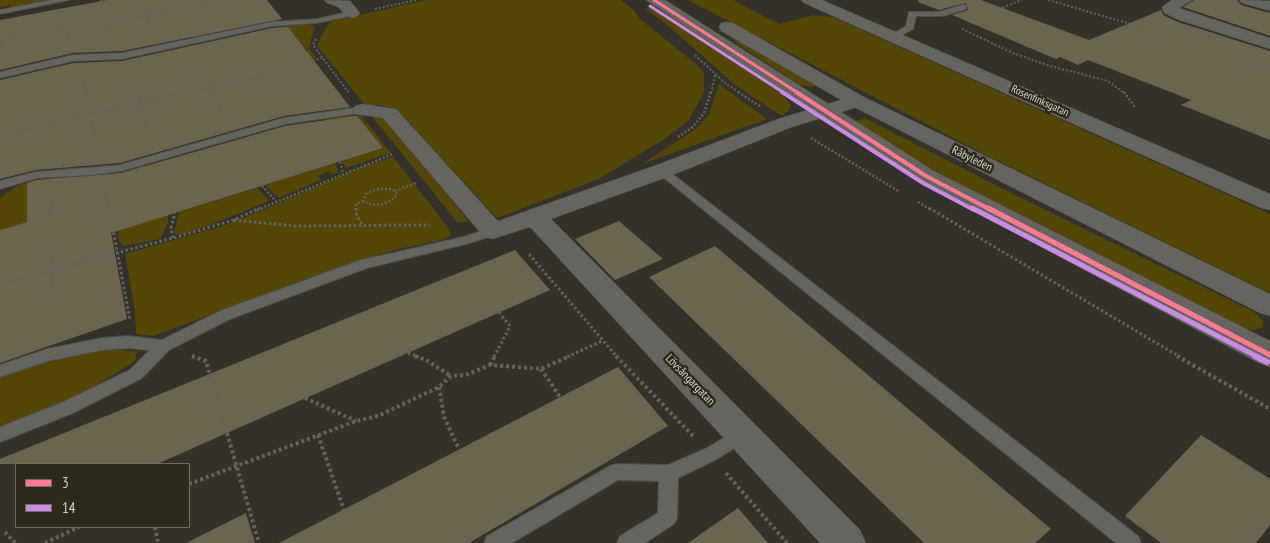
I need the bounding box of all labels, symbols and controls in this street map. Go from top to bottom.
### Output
street label: Rosenfinksgatan [1009,82,1071,120]
street label: Råbyleden [949,143,995,175]
street label: Lövsångargatan [662,352,718,408]
legend [15,463,190,528]
text: 3 [62,473,69,492]
text: 14 [62,498,76,517]

